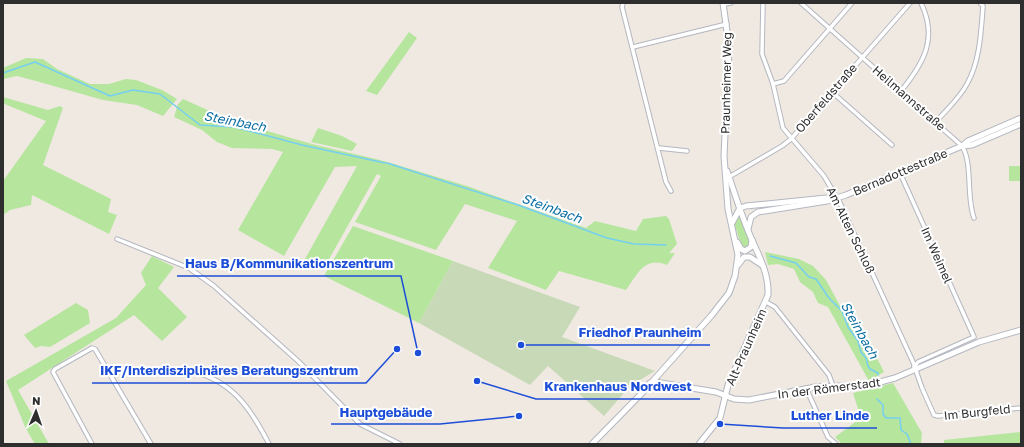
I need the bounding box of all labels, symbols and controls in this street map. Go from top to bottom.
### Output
street label: Praunheimer Weg [718,32,734,134]
street label: Oberfeldstraße [792,60,860,136]
street label: Heilmannstraße [869,62,949,134]
water label: Steinbach [203,107,268,135]
street label: Bernadottestraße [850,145,950,199]
street label: Am Alten Schloß [824,184,879,276]
water label: Steinbach [520,190,585,227]
street label: Im Weimel [918,225,956,286]
callout: Haus B/Kommunikationszentrum [177,251,401,276]
text: Haus B/Kommunikationszentrum [185,255,393,271]
water label: Steinbach [838,299,883,362]
street label: Alt-Praunheim [722,306,770,388]
callout: Friedhof Praunheim [571,320,710,345]
text: Friedhof Praunheim [579,324,701,340]
callout: IKF/Interdisziplinäres Beratungszentrum [92,358,366,383]
text: IKF/Interdisziplinäres Beratungszentrum [100,362,358,378]
callout: Krankenhaus Nordwest [536,374,700,399]
street label: In der Römerstadt [777,374,882,402]
text: Krankenhaus Nordwest [544,378,692,394]
north arrow [16,391,56,431]
text: N [32,394,41,407]
callout: Hauptgebäude [331,399,440,424]
street label: Im Burgfeld [943,401,1011,423]
callout: Luther Linde [783,403,877,428]
text: Hauptgebäude [340,404,433,420]
text: Luther Linde [791,407,870,423]

